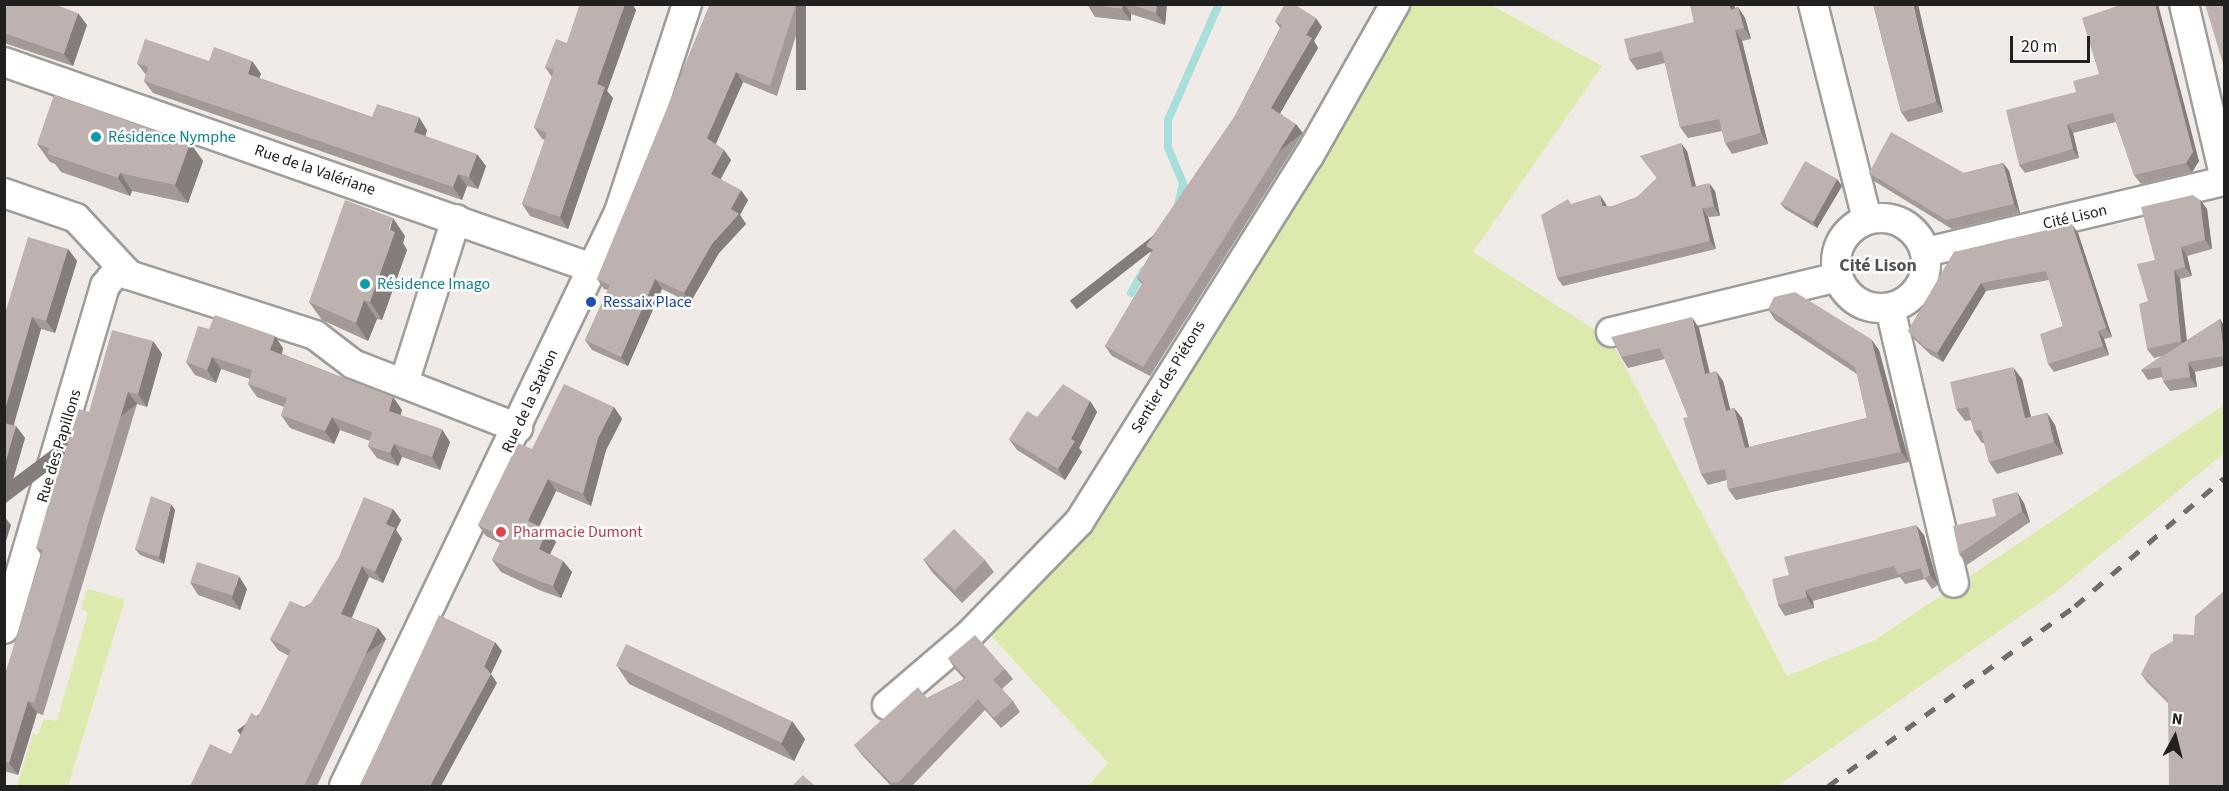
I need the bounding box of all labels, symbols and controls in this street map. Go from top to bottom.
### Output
scale bar [2013,24,2092,62]
text: 20 m [2021,34,2057,59]
place label: Résidence Nymphe [108,127,236,147]
marker: Résidence Nymphe [89,130,103,144]
street label: Rue de la Valériane [252,140,378,200]
street label: Cité Lison [2041,200,2109,234]
district label: Cité Lison [1839,255,1917,277]
place label: Résidence Imago [377,274,490,294]
marker: Résidence Imago [358,277,372,291]
place label: Ressaix Place [603,292,692,312]
marker: Ressaix Place [584,295,598,309]
street label: Sentier des Piétons [1127,317,1209,437]
street label: Rue de la Station [498,346,562,456]
street label: Rue des Papillons [33,387,85,505]
place label: Pharmacie Dumont [513,522,643,542]
marker: Pharmacie Dumont [494,525,508,539]
north arrow [2145,707,2205,767]
text: N [2171,708,2184,731]

